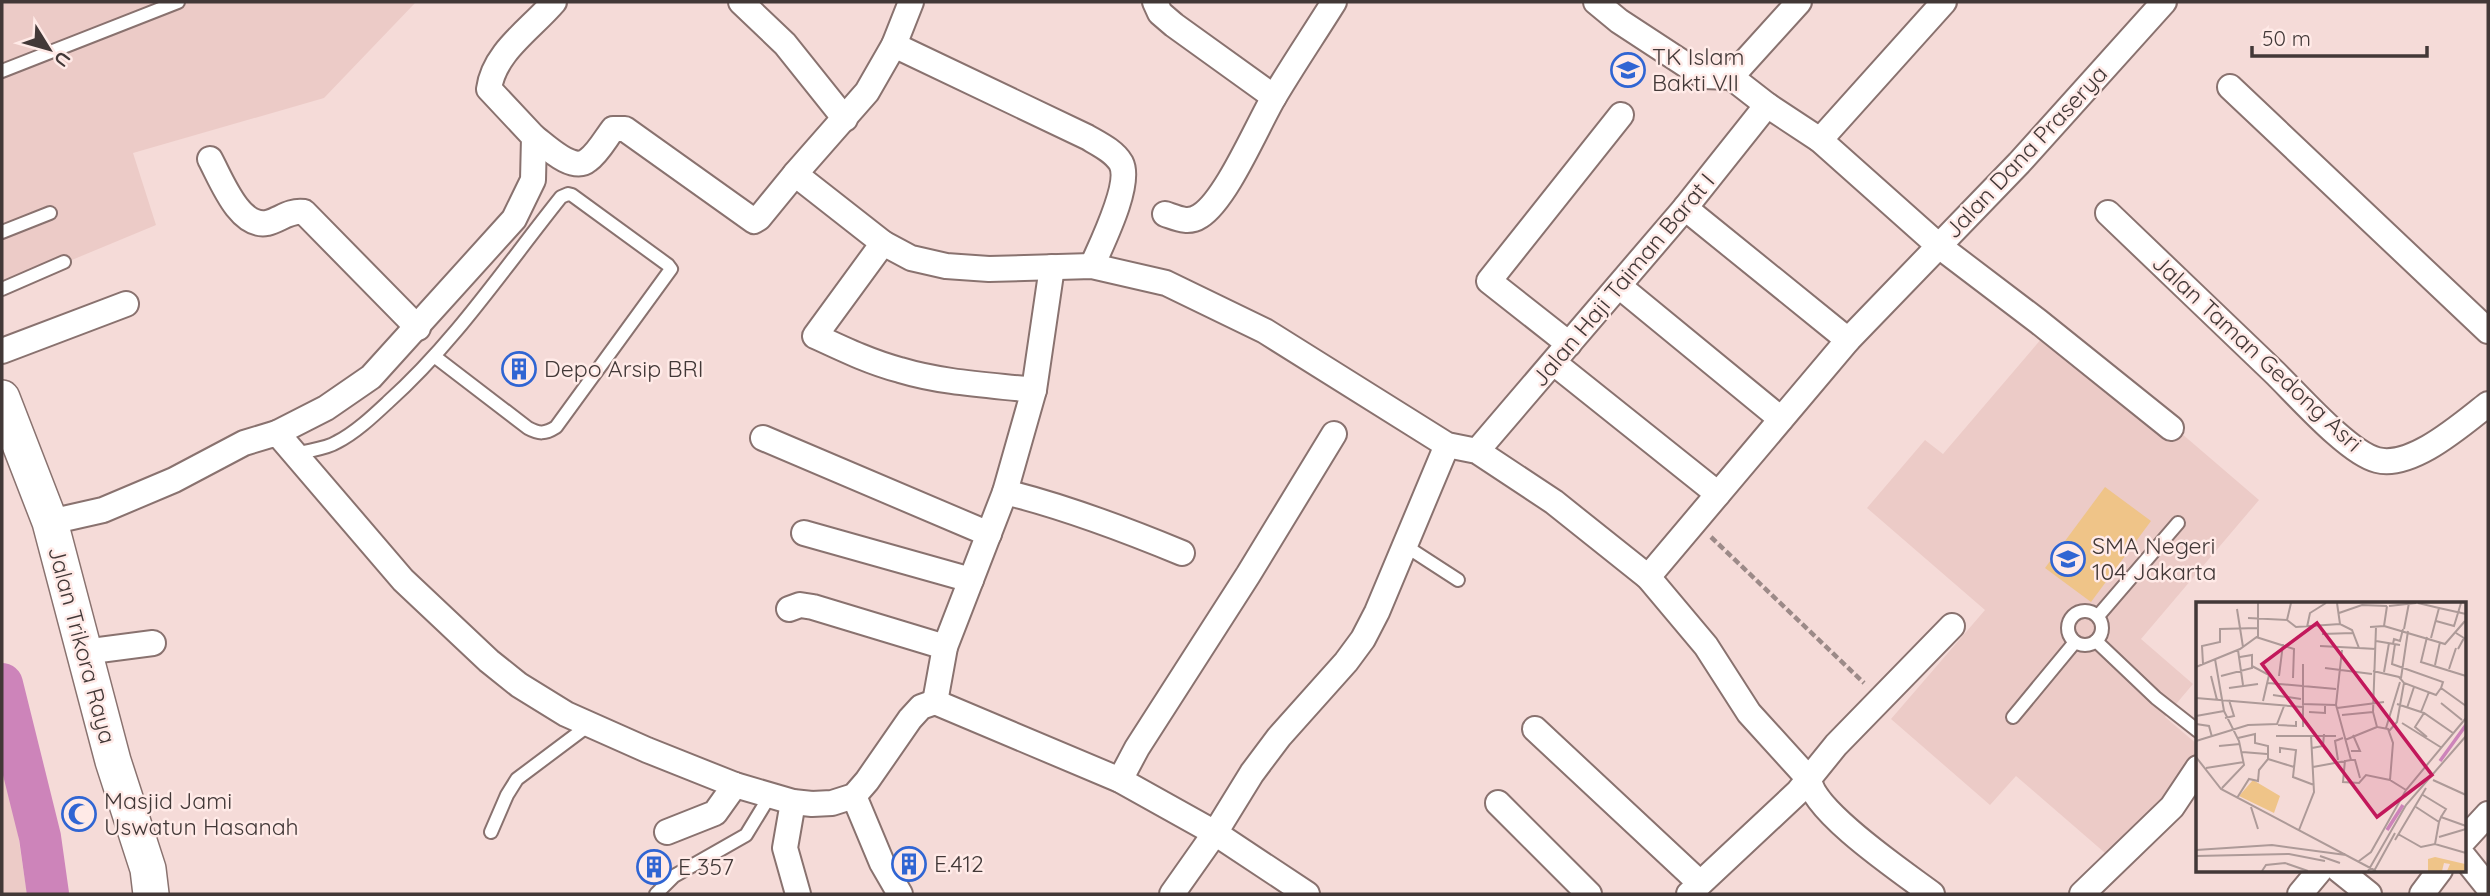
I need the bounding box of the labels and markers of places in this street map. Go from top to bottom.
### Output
place label: TK Islam Bakti VII [1652,42,1744,97]
school or university icon: TK Islam Bakti VII [1609,51,1647,89]
building icon: Depo Arsip BRI [500,350,538,388]
place label: Depo Arsip BRI [544,354,704,383]
place label: SMA Negeri 104 Jakarta [2092,531,2216,586]
school or university icon: SMA Negeri 104 Jakarta [2049,540,2087,578]
place label: Masjid Jami Uswatun Hasanah [104,786,299,841]
mosque icon: Masjid Jami Uswatun Hasanah [60,795,98,833]
building icon: E.412 [890,845,928,883]
building icon: E 357 [635,848,673,886]
place label: E.412 [934,849,984,878]
place label: E 357 [678,852,734,881]

